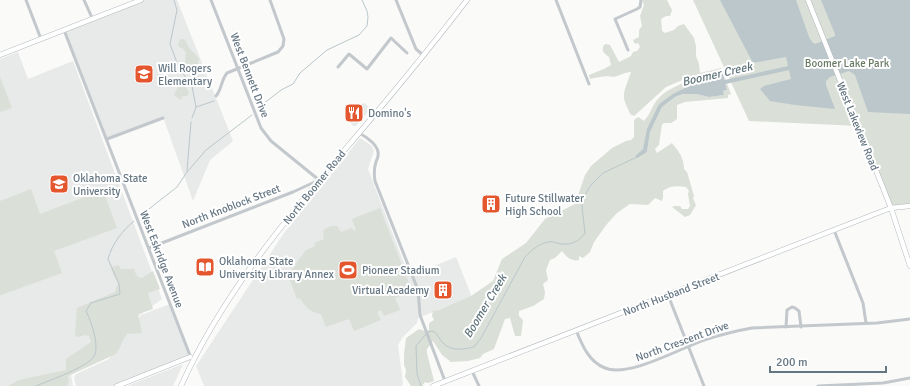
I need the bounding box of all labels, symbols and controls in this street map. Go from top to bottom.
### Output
street label: West Bennett Drive [227,31,272,119]
park label: Boomer Lake Park [805,57,890,70]
water label: Boomer Creek [680,59,755,90]
place label: Will Rogers Elementary [158,62,213,88]
school or university icon: Will Rogers Elementary [133,63,155,85]
street label: West Lakeview Road [834,80,881,173]
restaurant icon: Domino's [343,102,365,124]
place label: Domino's [368,107,412,120]
street label: North Boomer Road [280,147,349,227]
place label: Oklahoma State University [73,172,148,198]
school or university icon: Oklahoma State University [48,173,70,195]
street label: North Knoblock Street [180,182,282,231]
place label: Future Stillwater High School [505,192,584,218]
building icon: Future Stillwater High School [480,193,502,215]
street label: West Eskridge Avenue [137,209,186,310]
place label: Oklahoma State University Library Annex [219,255,334,281]
library icon: Oklahoma State University Library Annex [194,256,216,278]
sports icon: Pioneer Stadium [337,259,359,281]
place label: Pioneer Stadium [362,264,440,277]
street label: North Husband Street [621,270,721,319]
water label: Boomer Creek [460,271,511,341]
building icon: Virtual Academy [432,279,454,301]
place label: Virtual Academy [352,284,430,297]
street label: North Crescent Drive [634,319,730,364]
scale bar [770,348,886,374]
text: 200 m [776,355,808,370]

